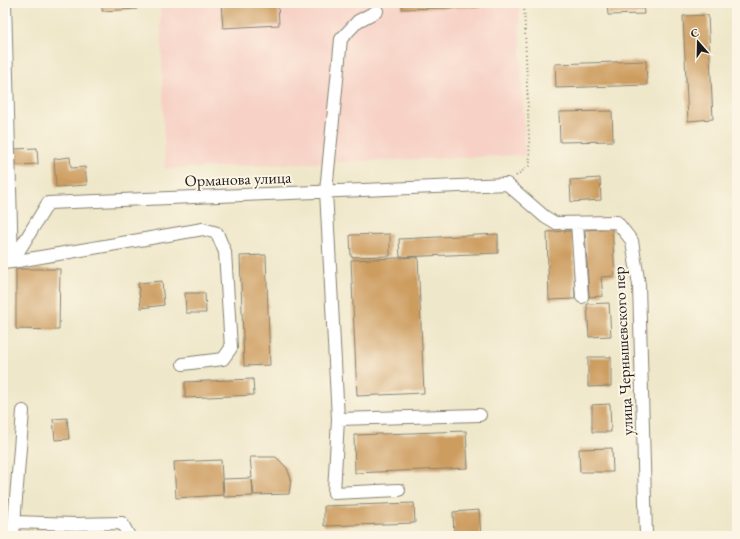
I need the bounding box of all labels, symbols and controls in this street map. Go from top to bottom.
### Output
north arrow [678,22,718,62]
text: С [689,25,701,41]
street label: Орманова улица [184,167,292,191]
street label: улица Чернышевского пер [608,266,638,436]

